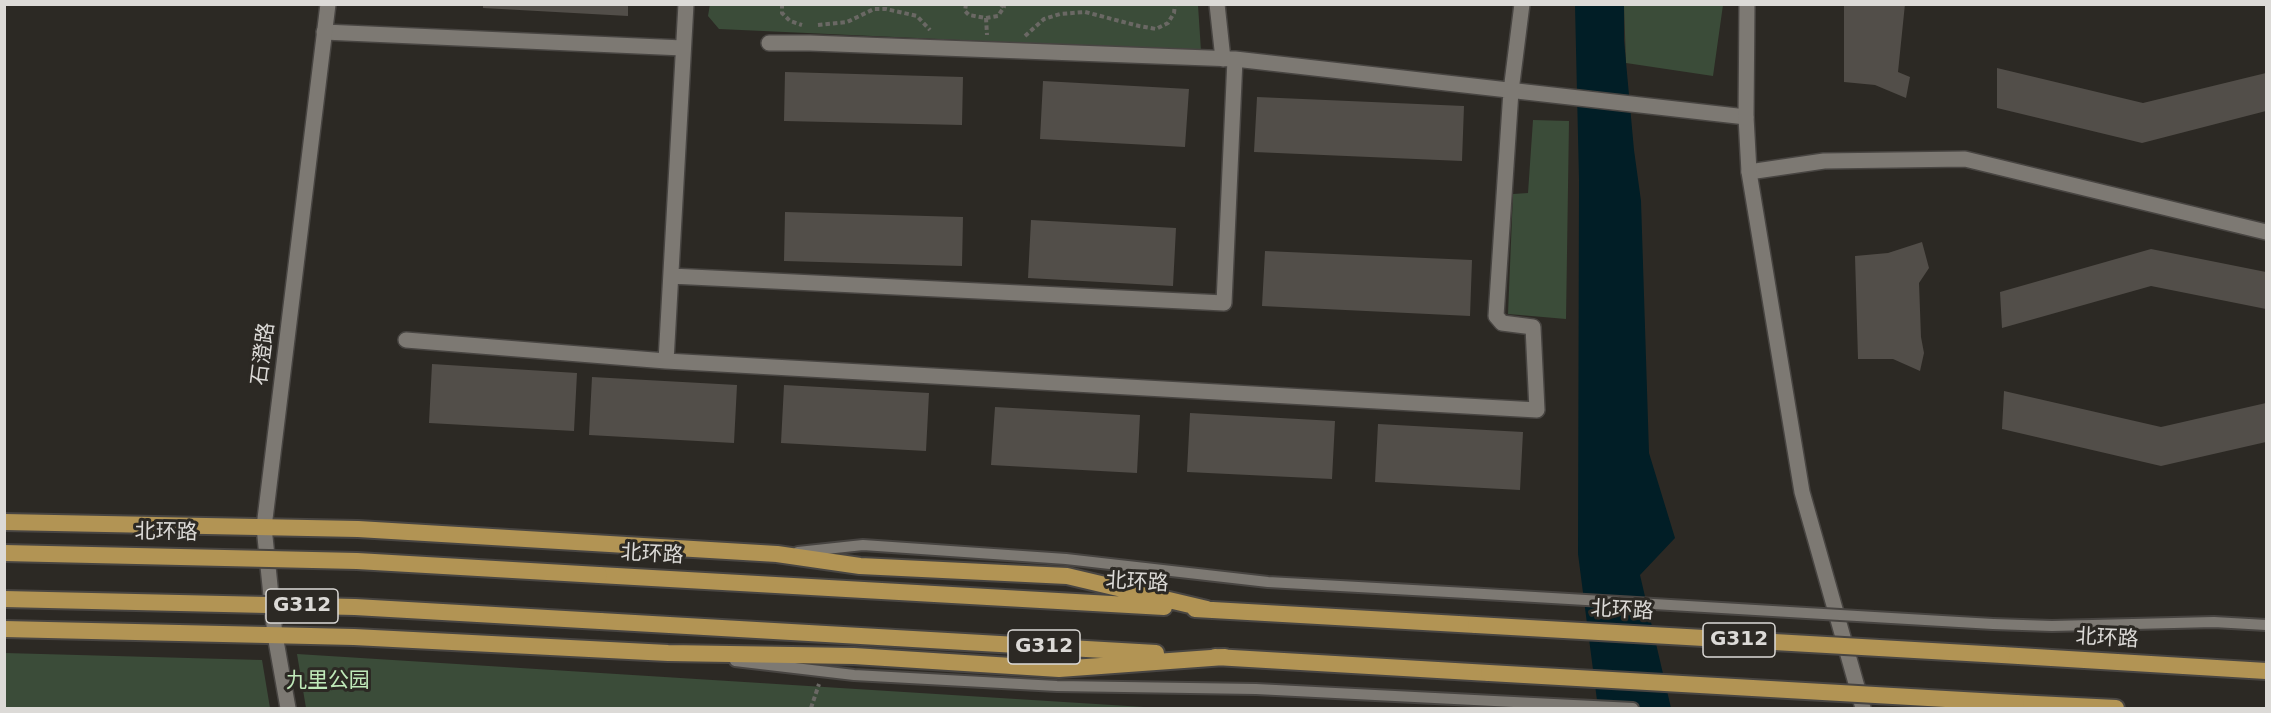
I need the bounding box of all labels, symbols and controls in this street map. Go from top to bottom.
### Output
street label: 石澄路 [248,321,280,387]
street label: 北环路 [134,520,198,546]
street label: 北环路 [620,541,684,569]
street label: 北环路 [1105,569,1169,597]
road number: G312 [266,589,338,623]
street label: 北环路 [1590,597,1654,625]
road number: G312 [1703,623,1775,657]
street label: 北环路 [2075,625,2139,653]
road number: G312 [1008,630,1080,664]
park label: 九里公园 [286,669,370,695]

